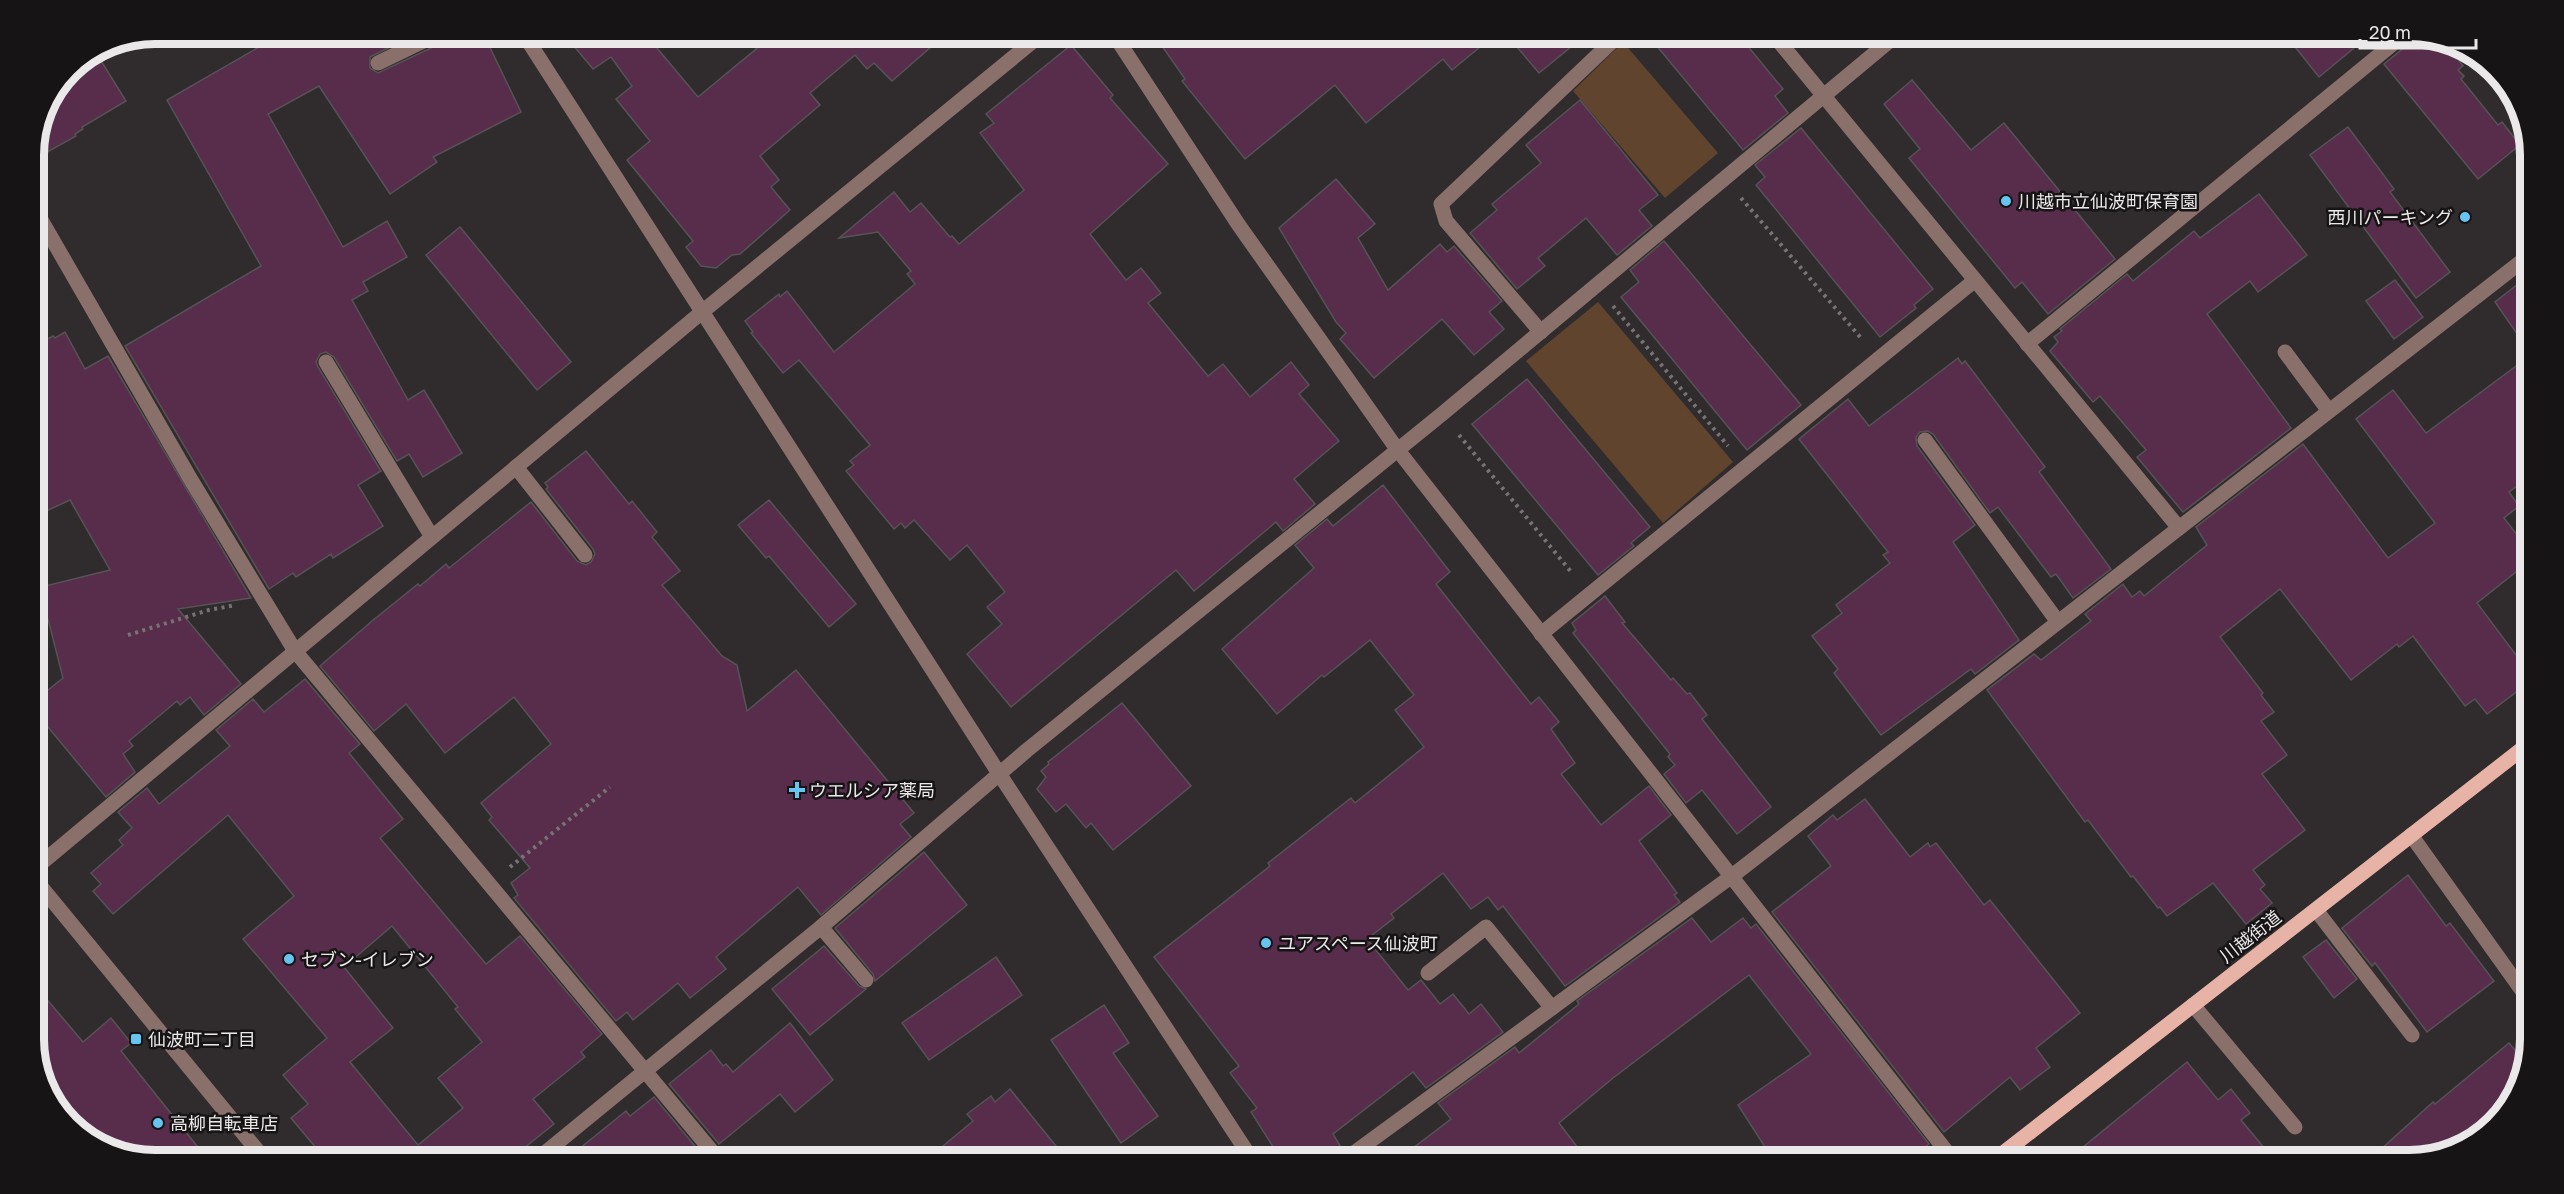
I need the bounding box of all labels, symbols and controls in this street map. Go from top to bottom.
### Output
scale bar [2360,12,2476,50]
text: 20 m [2369,21,2411,43]
place label: 川越市立仙波町保育園 [2018,190,2198,212]
marker: 川越市立仙波町保育園 [1999,194,2013,208]
place label: 西川パーキング [2328,206,2453,228]
marker: 西川パーキング [2458,210,2472,224]
place label: ウエルシア薬局 [809,779,935,801]
marker: ウエルシア薬局 [790,783,804,797]
street label: 川越街道 [2215,905,2285,967]
place label: ユアスペース仙波町 [1278,932,1438,954]
marker: ユアスペース仙波町 [1259,936,1273,950]
place label: セブン-イレブン [301,948,434,970]
marker: セブン-イレブン [282,952,296,966]
place label: 仙波町二丁目 [148,1028,256,1050]
marker: 仙波町二丁目 [129,1032,143,1046]
place label: 高柳自転車店 [170,1112,278,1134]
marker: 高柳自転車店 [151,1116,165,1130]

